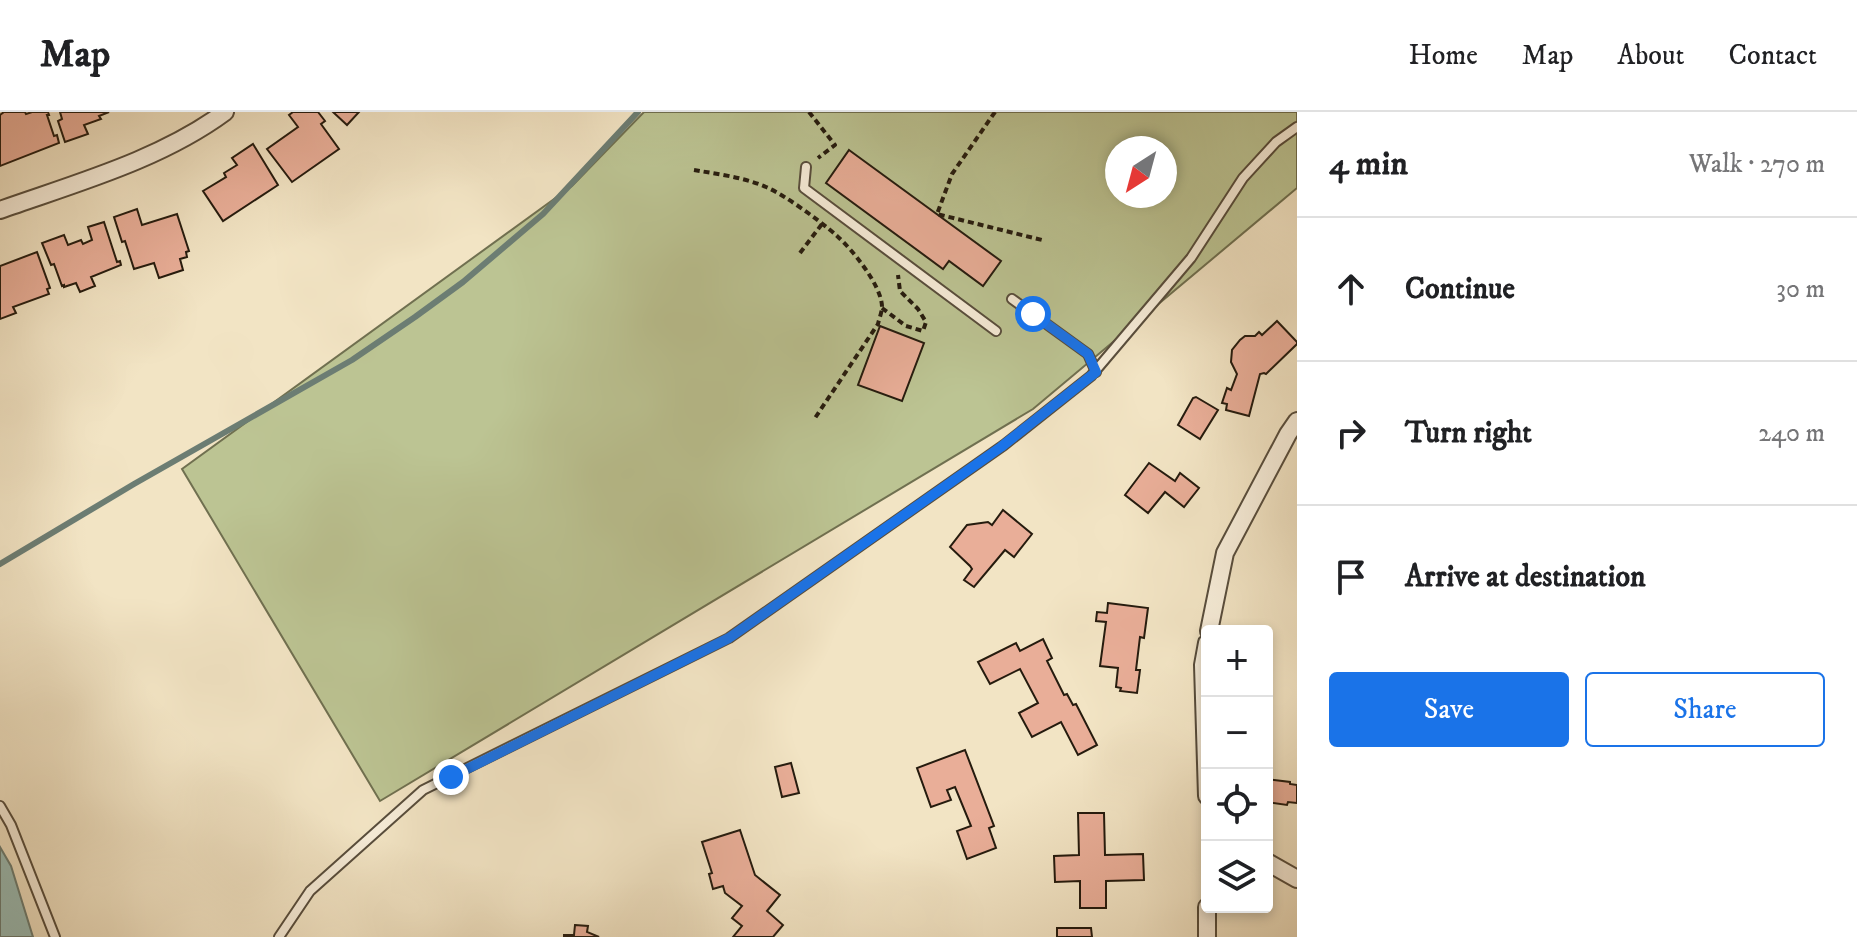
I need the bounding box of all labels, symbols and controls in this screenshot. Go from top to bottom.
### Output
text: Map [40,31,110,79]
text: Home [1409,38,1478,73]
text: Map [1522,38,1573,73]
text: About [1617,38,1684,73]
text: Contact [1728,38,1817,73]
north arrow [1105,136,1177,208]
text: 4 min [1329,143,1408,185]
text: Walk · 270 m [1689,148,1825,181]
icon: ahead [1329,267,1373,311]
text: Continue [1405,271,1515,308]
text: 30 m [1776,273,1825,306]
route start [1015,296,1051,332]
icon: right [1329,411,1373,455]
text: Turn right [1405,415,1532,452]
text: 240 m [1758,417,1825,450]
icon: arrive [1329,555,1373,599]
text: Arrive at destination [1405,559,1646,596]
map controls [1201,625,1273,913]
button: + [1201,625,1273,697]
button: Save [1329,672,1569,747]
button: Share [1585,672,1825,747]
button: − [1201,697,1273,769]
route end [433,759,469,795]
button: locate [1201,769,1273,841]
button: layers [1201,841,1273,913]

